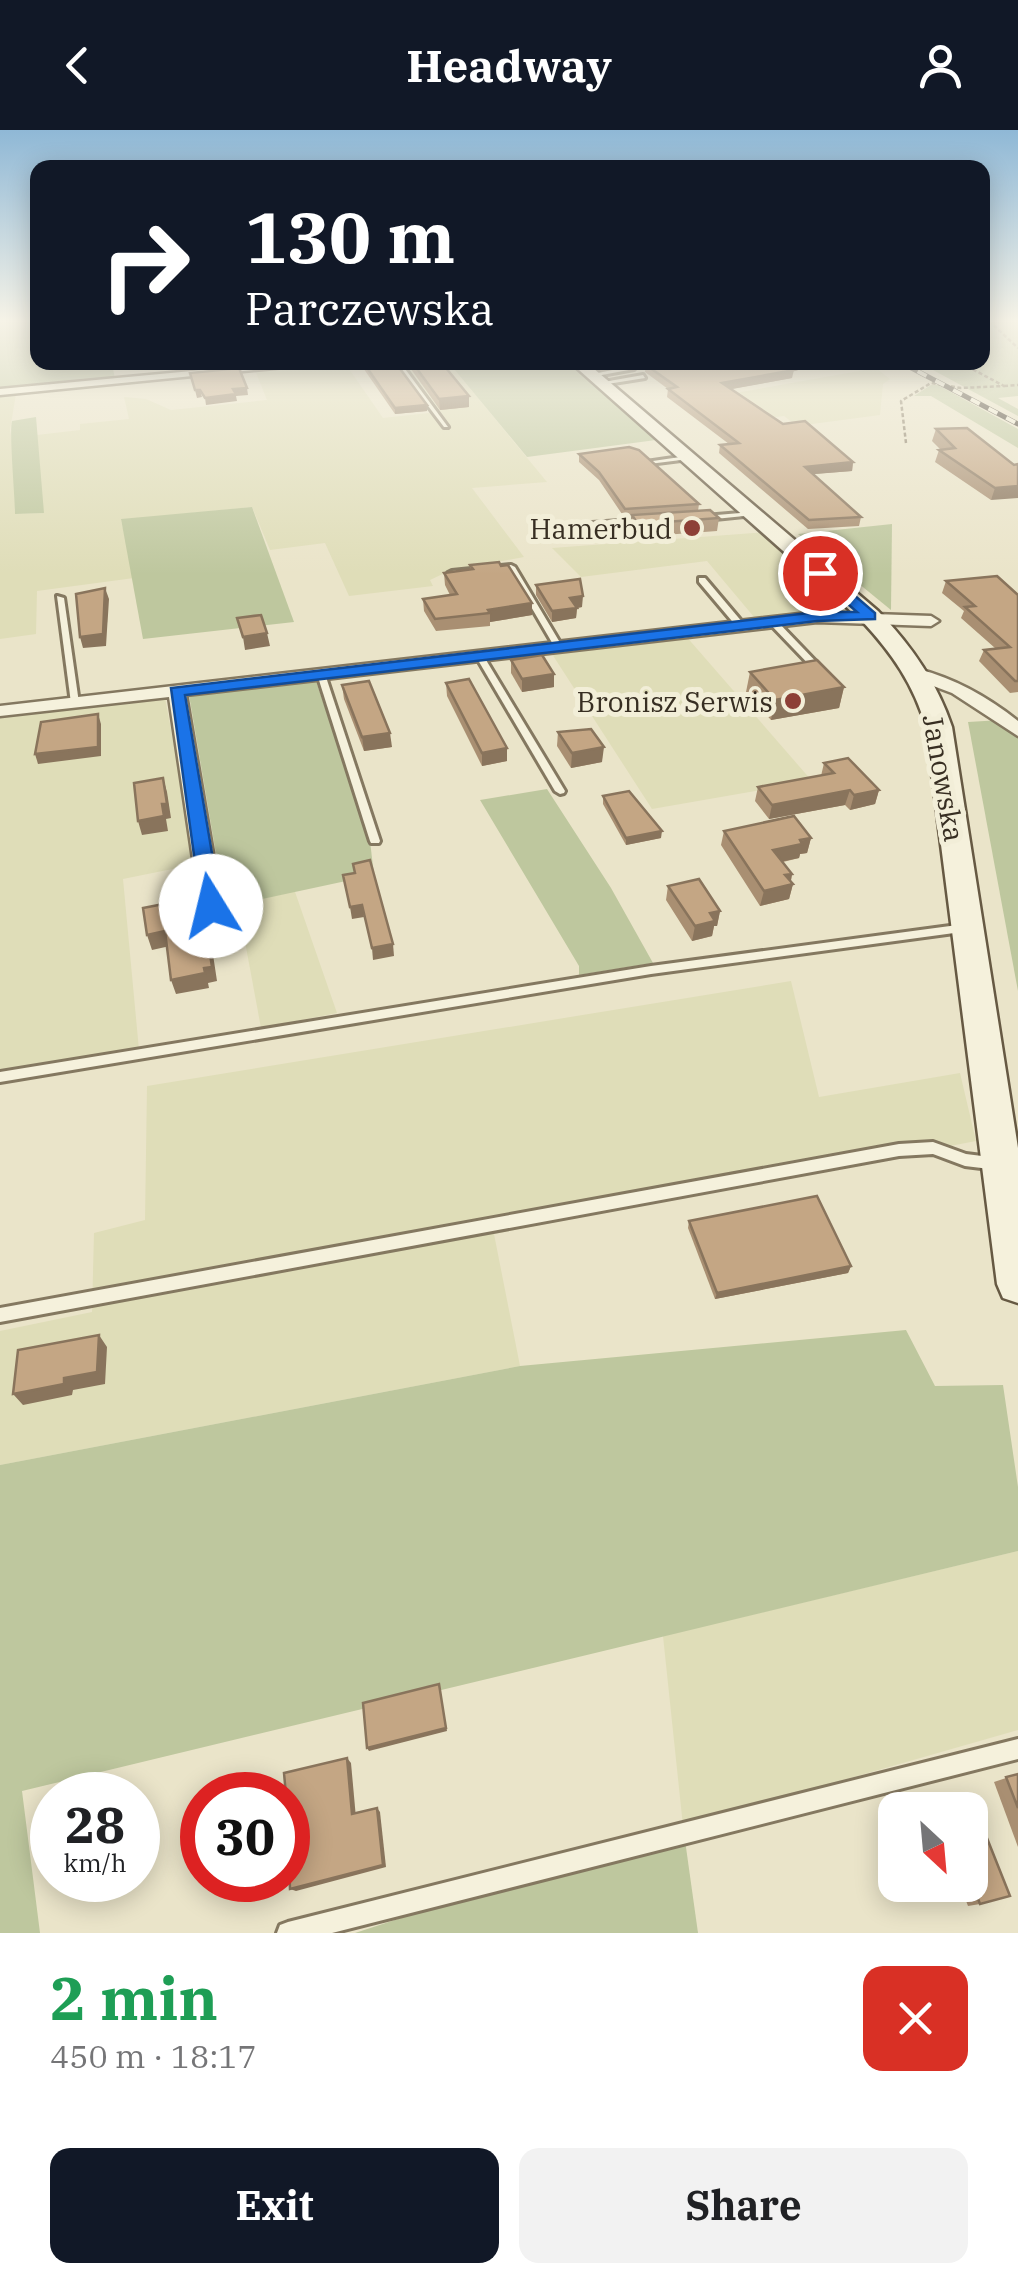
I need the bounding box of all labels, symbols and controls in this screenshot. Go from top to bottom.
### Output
text: Headway [406,36,612,94]
icon: back [50,38,105,93]
icon: person [913,38,968,93]
text: 130 m [245,191,455,282]
icon: right [80,200,210,330]
text: Parczewska [245,279,494,337]
place label: Hamerbud [529,510,672,547]
marker: Hamerbud [681,517,703,539]
pin [778,531,863,616]
icon: arrive [793,546,848,601]
place label: Bronisz Serwis [577,683,773,720]
marker: Bronisz Serwis [782,690,804,712]
street label: Janowska [915,712,973,844]
position arrow [159,854,263,958]
speed limit sign: 30 [180,1772,310,1902]
text: 28 [65,1792,125,1857]
north arrow [878,1792,988,1902]
map controls [878,1792,988,1902]
text: km/h [63,1846,127,1879]
text: 2 min [50,1958,218,2037]
button: close [863,1966,968,2071]
text: 450 m · 18:17 [50,2035,257,2077]
button: Exit [50,2148,499,2263]
button: Share [519,2148,968,2263]

